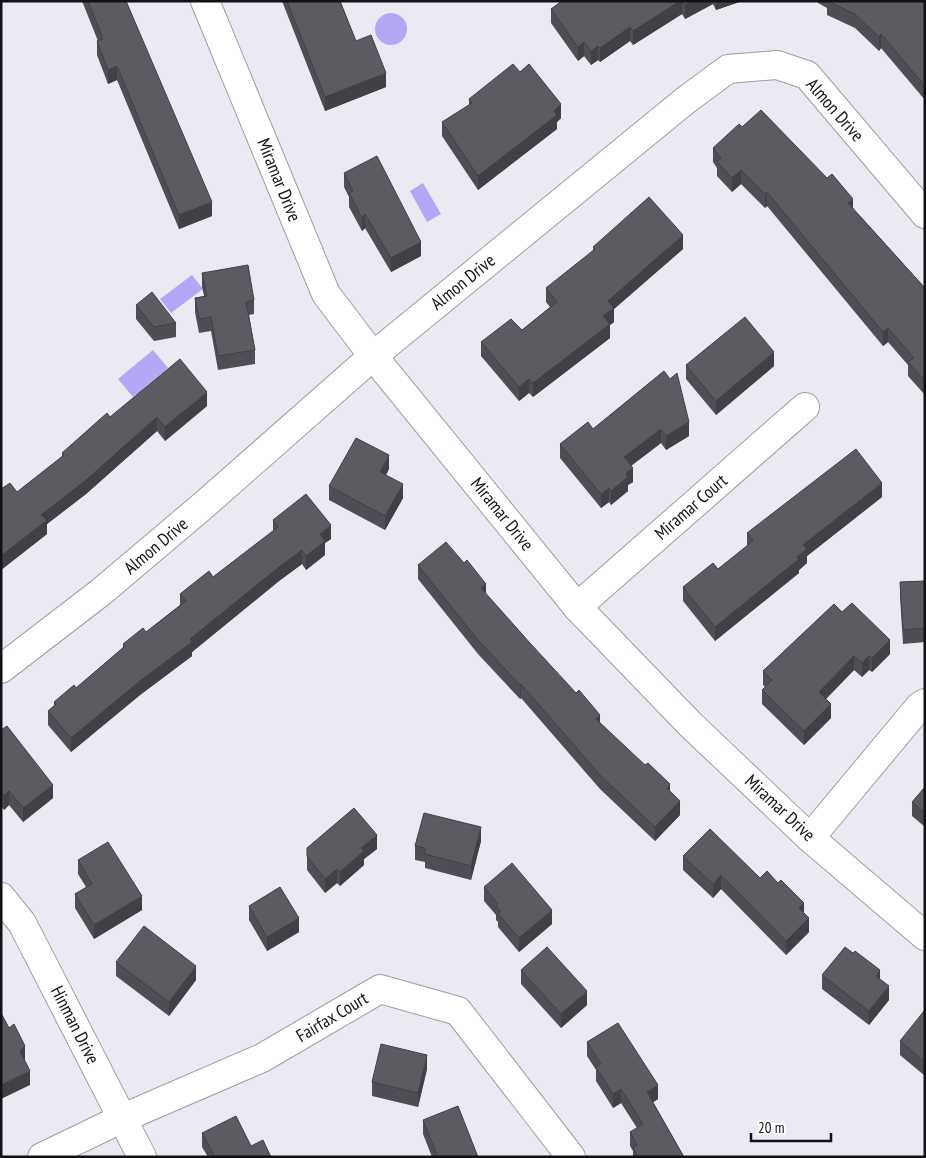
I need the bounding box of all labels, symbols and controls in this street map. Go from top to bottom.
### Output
street label: Almon Drive [802,73,869,146]
street label: Miramar Drive [252,135,307,225]
street label: Almon Drive [426,249,500,315]
street label: Miramar Court [650,469,732,544]
street label: Miramar Drive [466,472,539,555]
street label: Almon Drive [119,512,192,579]
street label: Miramar Drive [740,769,820,846]
street label: Hinman Drive [46,982,105,1068]
street label: Fairfax Court [292,986,372,1047]
scale bar [751,1110,831,1142]
text: 20 m [758,1118,784,1137]

